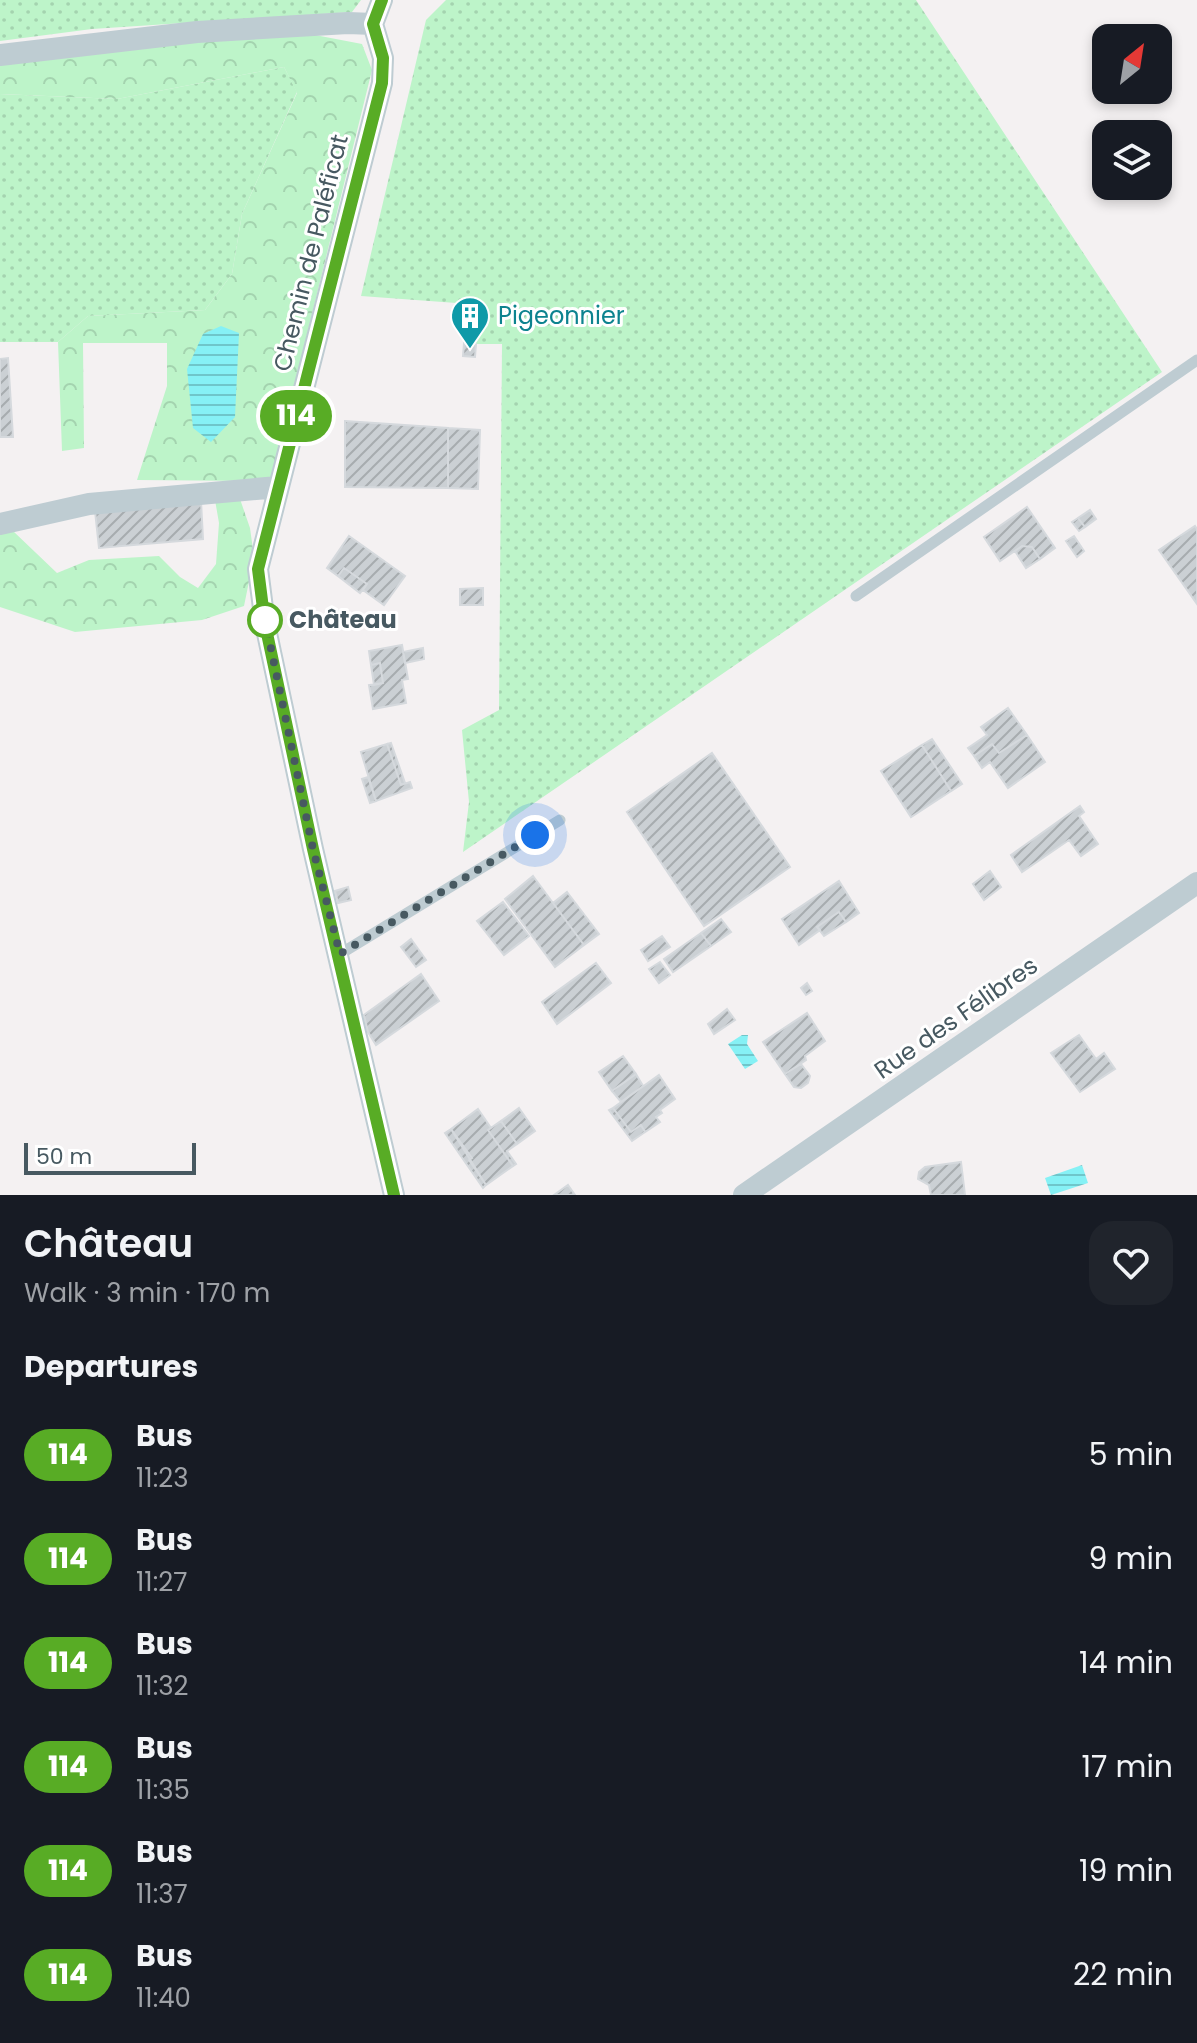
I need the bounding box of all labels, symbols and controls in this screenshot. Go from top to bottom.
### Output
north arrow [1092,24,1172,104]
map controls [1092,24,1172,200]
button: layers [1092,120,1172,200]
street label: Chemin de Paléficat [265,131,356,375]
building icon: Pigeonnier [449,295,491,350]
place label: Pigeonnier [498,299,625,332]
line badge: 114 [250,390,342,442]
text: 114 [276,396,316,435]
marker: Château [248,603,282,637]
place label: Château [289,603,397,636]
your location [515,815,555,855]
street label: Rue des Félibres [867,949,1044,1086]
scale bar [24,1139,196,1175]
text: 50 m [36,1141,92,1172]
text: Château [24,1217,193,1270]
button: heart [1089,1221,1173,1305]
text: Walk · 3 min · 170 m [24,1275,270,1311]
text: Departures [24,1345,198,1388]
text: Bus [136,1414,193,1457]
text: 5 min [1089,1433,1173,1476]
text: 114 [48,1435,88,1474]
text: 11:23 [136,1460,188,1496]
text: Bus [136,1518,193,1561]
text: 9 min [1089,1537,1173,1580]
text: 114 [48,1539,88,1578]
text: 11:27 [136,1564,187,1600]
text: Bus [136,1622,193,1665]
text: 14 min [1079,1641,1173,1684]
text: 114 [48,1643,88,1682]
text: 11:32 [136,1668,188,1704]
text: Bus [136,1726,193,1769]
text: 17 min [1082,1745,1173,1788]
text: 114 [48,1747,88,1786]
text: 11:35 [136,1772,190,1808]
text: Bus [136,1830,193,1873]
text: 19 min [1079,1849,1173,1892]
text: 114 [48,1851,88,1890]
text: 11:37 [136,1876,188,1912]
text: Bus [136,1934,193,1977]
text: 22 min [1073,1953,1173,1996]
text: 114 [48,1955,88,1994]
text: 11:40 [136,1980,191,2016]

